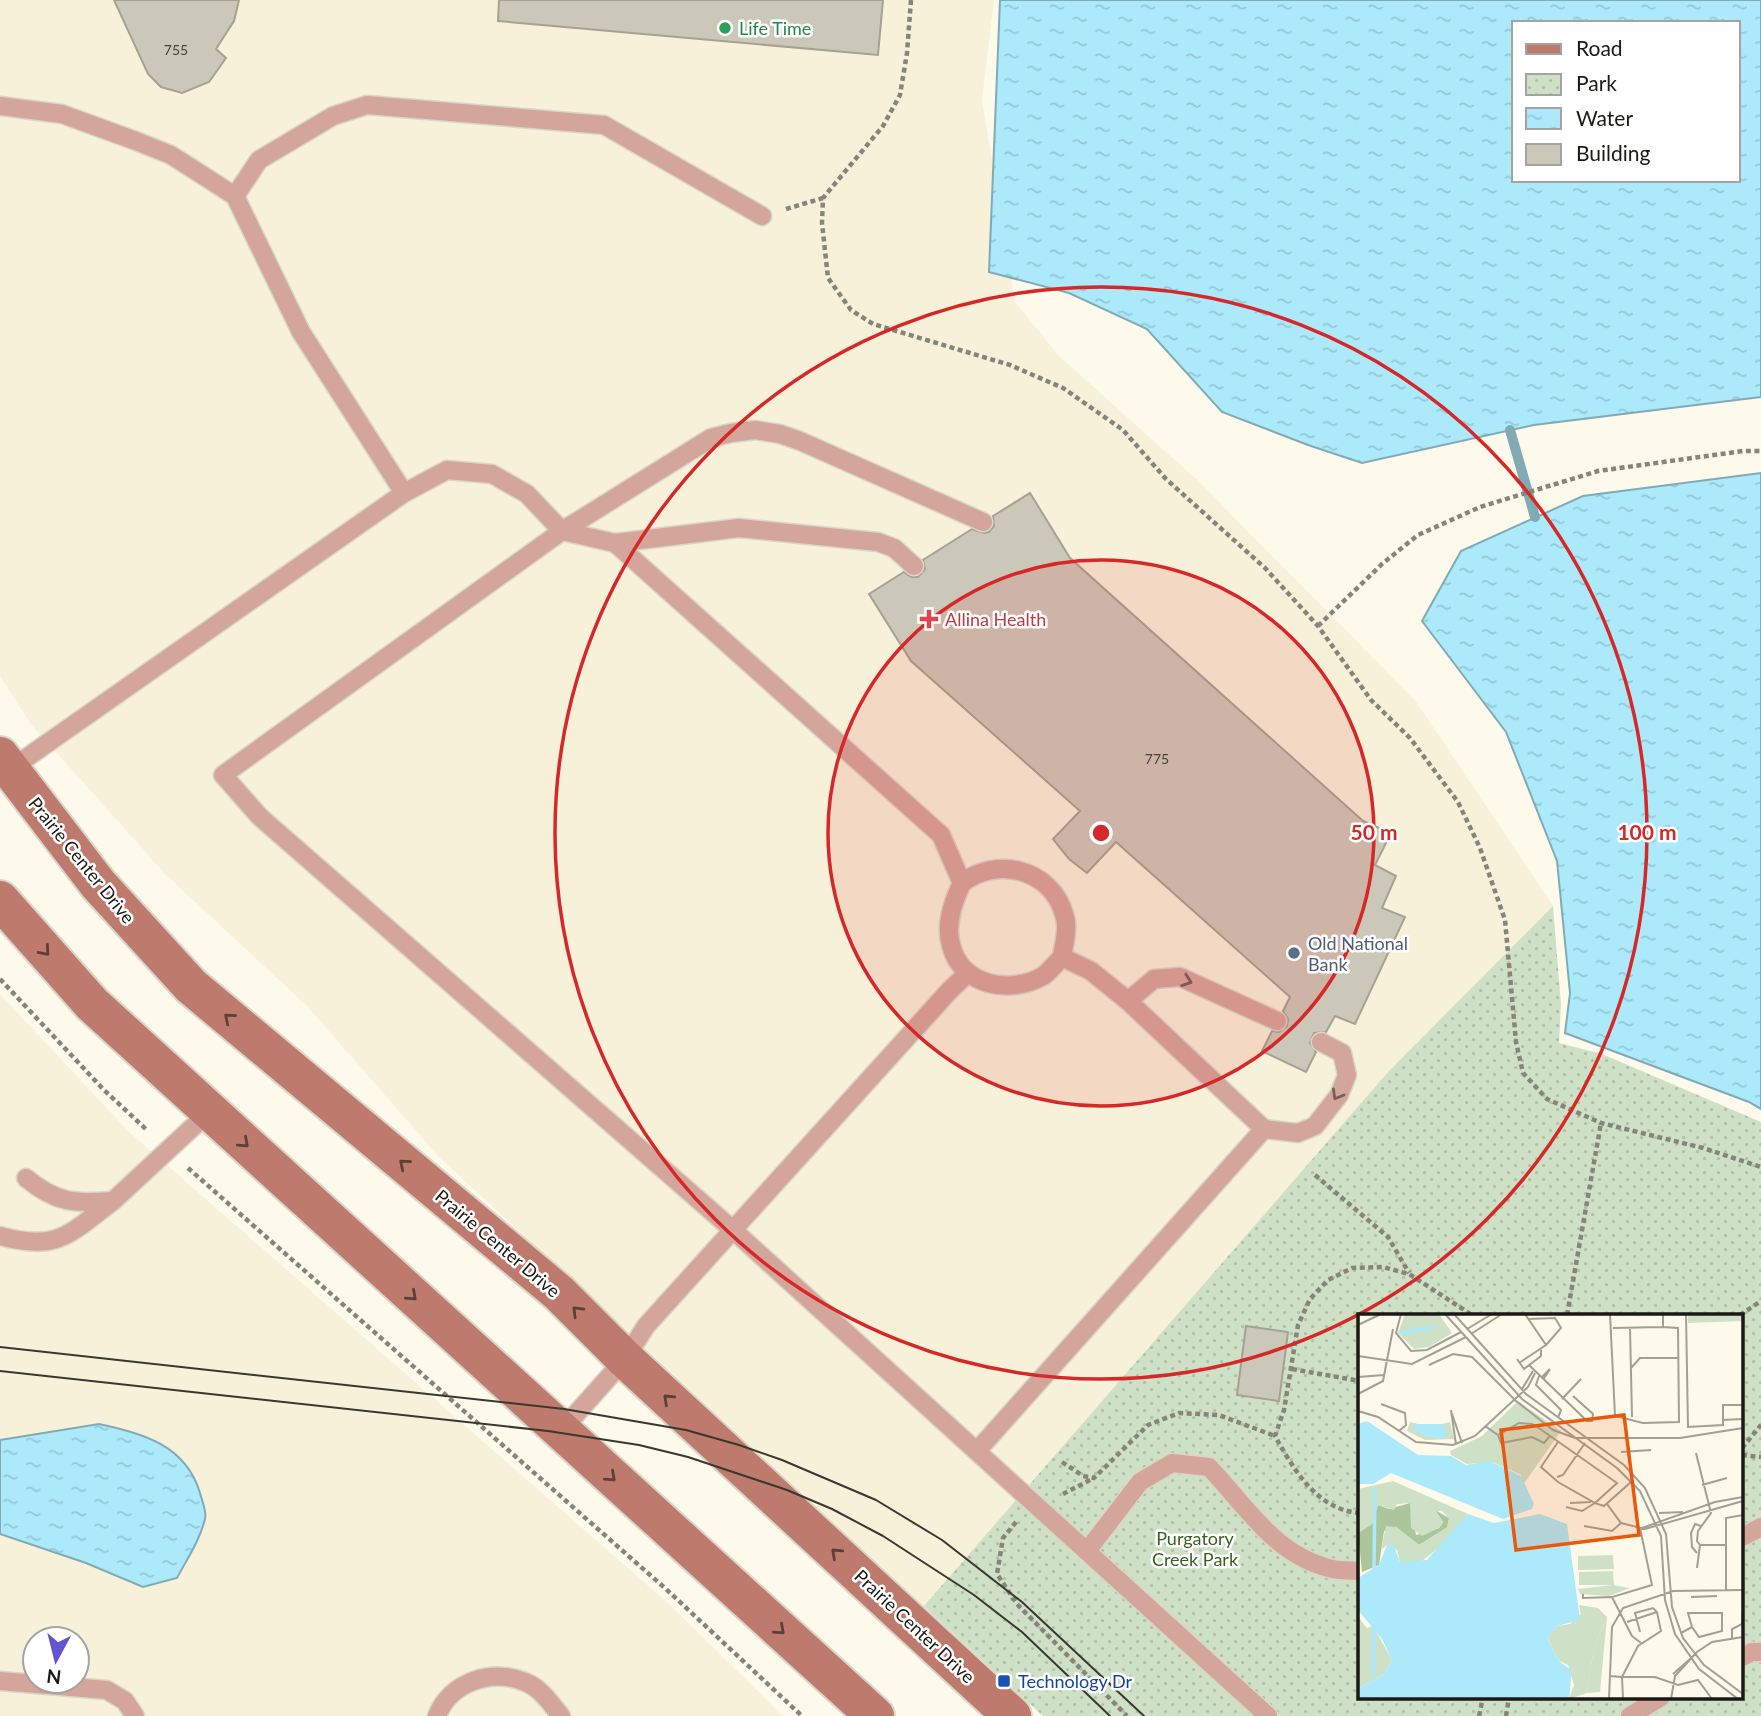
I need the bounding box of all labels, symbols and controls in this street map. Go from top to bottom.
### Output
place label: Life Time [739,17,811,39]
marker: Life Time [717,20,733,36]
legend [1512,21,1740,182]
text: Road [1576,35,1623,60]
house number: 755 [164,41,188,58]
text: Park [1576,70,1617,95]
text: Water [1576,105,1633,130]
text: Building [1576,140,1651,165]
place label: Allina Health [945,608,1046,630]
marker: Allina Health [919,609,939,629]
house number: 775 [1145,750,1169,767]
street label: Prairie Center Drive [24,792,140,928]
text: 50 m [1350,819,1398,844]
text: 100 m [1617,819,1677,844]
centre of rings [1089,821,1113,845]
place label: Old National Bank [1308,932,1408,975]
one-way arrow [37,943,49,956]
marker: Old National Bank [1286,945,1302,961]
one-way arrow [1180,973,1193,987]
one-way arrow [224,1014,237,1026]
one-way arrow [1332,1088,1345,1101]
one-way arrow [235,1135,248,1147]
one-way arrow [399,1160,412,1172]
street label: Prairie Center Drive [431,1184,565,1302]
one-way arrow [404,1288,417,1301]
one-way arrow [572,1307,585,1320]
inset map [1358,1314,1744,1698]
one-way arrow [663,1395,676,1408]
one-way arrow [603,1469,616,1482]
park label: Purgatory Creek Park [1152,1527,1239,1570]
one-way arrow [831,1549,844,1562]
street label: Prairie Center Drive [850,1565,980,1687]
one-way arrow [772,1622,785,1634]
north arrow [21,1625,91,1695]
text: N [45,1665,63,1690]
place label: Technology Dr [1018,1670,1133,1692]
marker: Technology Dr [996,1673,1012,1689]

